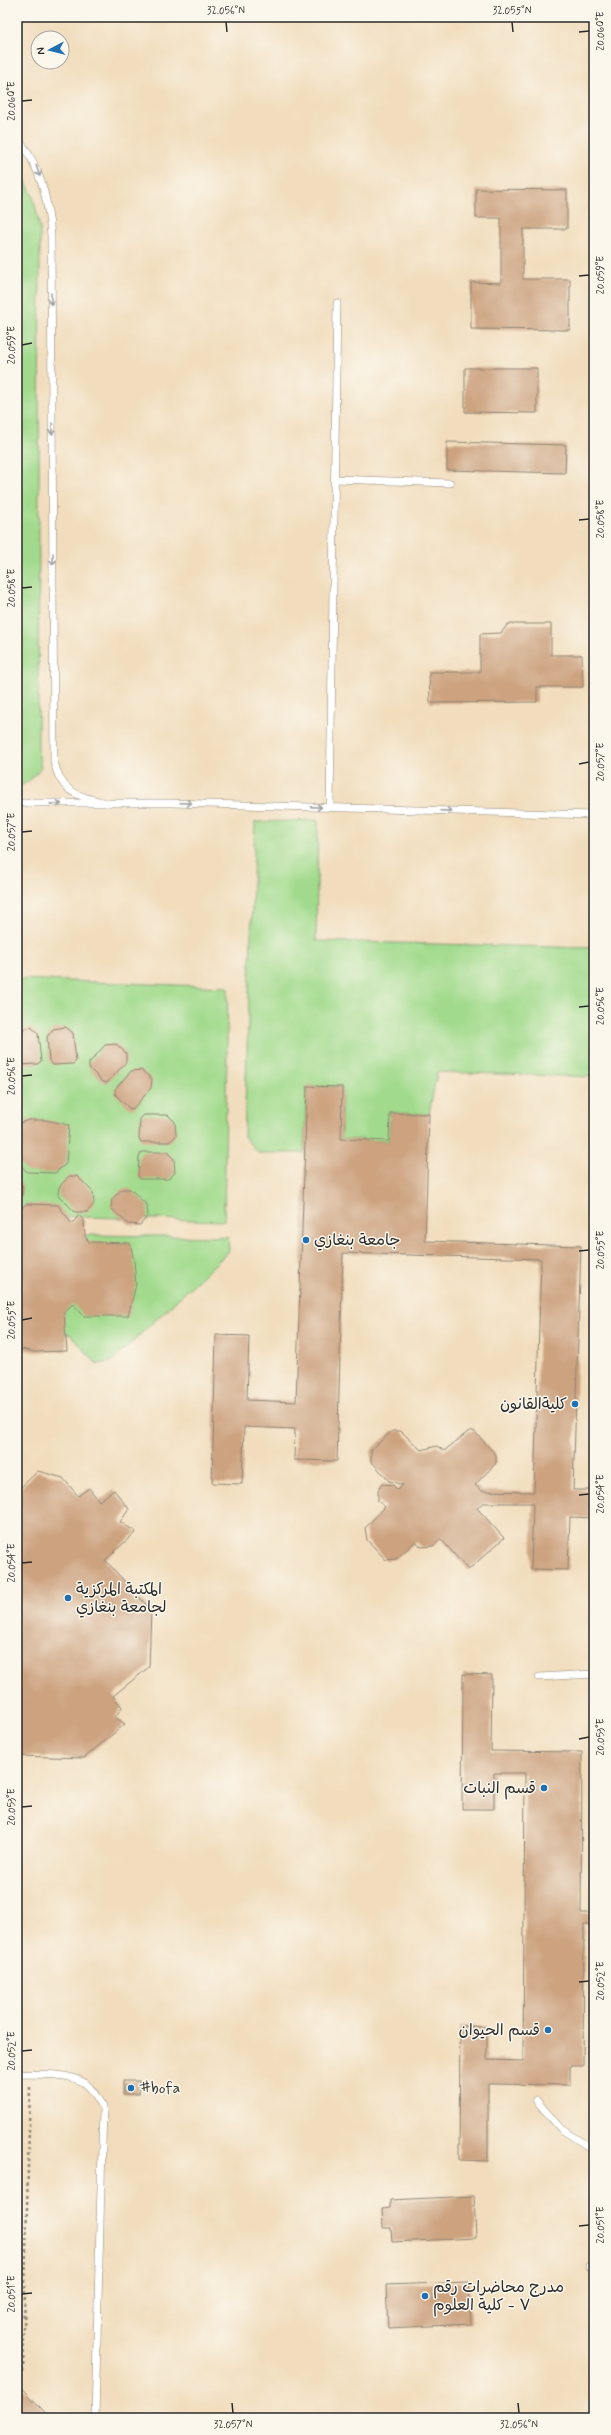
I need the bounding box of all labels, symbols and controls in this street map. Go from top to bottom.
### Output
text: 32.056°N [207,4,245,18]
text: 32.055°N [493,4,532,18]
text: 20.060°E [594,11,608,51]
north arrow [30,30,70,70]
text: N [34,47,48,56]
text: 20.060°E [5,81,19,121]
one-way arrow [34,165,42,177]
text: 20.059°E [594,256,608,294]
one-way arrow [47,292,55,305]
text: 20.059°E [5,326,19,364]
one-way arrow [48,422,56,435]
text: 20.058°E [594,500,608,538]
one-way arrow [49,552,57,565]
text: 20.058°E [5,569,19,607]
text: 20.057°E [594,743,608,781]
one-way arrow [179,800,192,807]
one-way arrow [49,801,62,808]
one-way arrow [309,803,322,811]
one-way arrow [439,807,452,814]
text: 20.057°E [5,813,19,851]
text: 20.056°E [594,987,608,1025]
text: 20.056°E [5,1057,19,1095]
place label: جامعة بنغازي [314,1230,400,1251]
text: 20.055°E [594,1231,608,1269]
marker: جامعة بنغازي [301,1235,311,1245]
text: 20.055°E [5,1301,19,1339]
place label: كليةالقانون [500,1394,567,1415]
marker: كليةالقانون [570,1399,580,1409]
text: 20.054°E [594,1474,608,1514]
text: 20.054°E [5,1543,19,1583]
place label: المكتبة المركزية لجامعة بنغازي [76,1579,166,1618]
marker: المكتبة المركزية لجامعة بنغازي [63,1593,73,1603]
text: 20.053°E [594,1718,608,1756]
place label: قسم النبات [463,1778,536,1800]
marker: قسم النبات [539,1783,549,1793]
text: 20.053°E [5,1788,19,1826]
text: 20.052°E [594,1961,608,2001]
place label: قسم الحيوان [459,2020,540,2042]
marker: قسم الحيوان [543,2025,553,2035]
text: 20.052°E [5,2031,19,2071]
place label: #bofa [139,2078,181,2099]
marker: #bofa [126,2083,136,2093]
text: 20.051°E [594,2206,608,2244]
text: 20.051°E [5,2275,19,2313]
place label: مدرج محاضرات رقم ٧ - كلية العلوم [433,2277,564,2317]
marker: مدرج محاضرات رقم ٧ - كلية العلوم [420,2291,430,2301]
text: 32.057°N [214,2418,253,2432]
text: 32.056°N [500,2418,538,2432]

